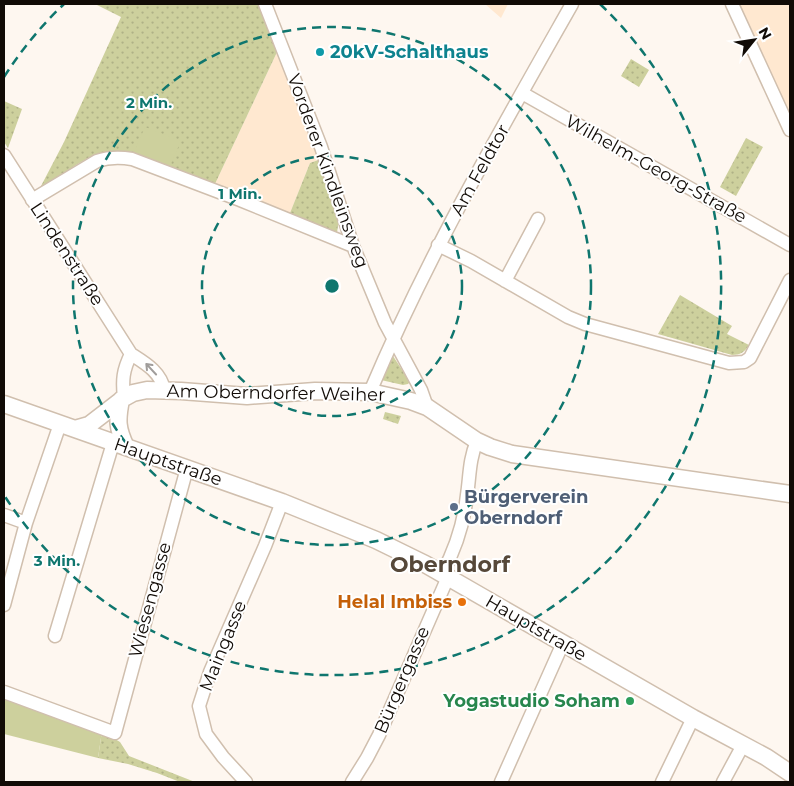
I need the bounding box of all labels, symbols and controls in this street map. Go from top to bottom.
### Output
north arrow [729,15,779,65]
text: N [755,24,776,43]
place label: 20kV-Schalthaus [330,41,489,63]
marker: 20kV-Schalthaus [314,46,326,58]
street label: Vorderer Kindleinsweg [283,71,373,271]
text: 2 Min. [126,93,172,112]
street label: Wilhelm-Georg-Straße [562,110,751,228]
street label: Am Feldtor [446,120,514,220]
text: 1 Min. [218,184,262,203]
street label: Lindenstraße [25,198,109,310]
centre of rings [323,277,341,295]
one-way arrow [145,363,157,375]
street label: Am Oberndorfer Weiher [167,380,385,406]
street label: Hauptstraße [111,433,225,491]
place label: Bürgerverein Oberndorf [464,486,588,529]
marker: Bürgerverein Oberndorf [448,501,460,513]
street label: Wiesengasse [124,540,176,660]
text: 3 Min. [33,551,80,570]
district label: Oberndorf [390,551,511,578]
street label: Hauptstraße [482,590,591,666]
place label: Helal Imbiss [337,591,452,613]
marker: Helal Imbiss [456,596,468,608]
street label: Maingasse [195,597,251,695]
street label: Bürgergasse [370,623,434,737]
place label: Yogastudio Soham [442,690,620,712]
marker: Yogastudio Soham [624,695,636,707]

